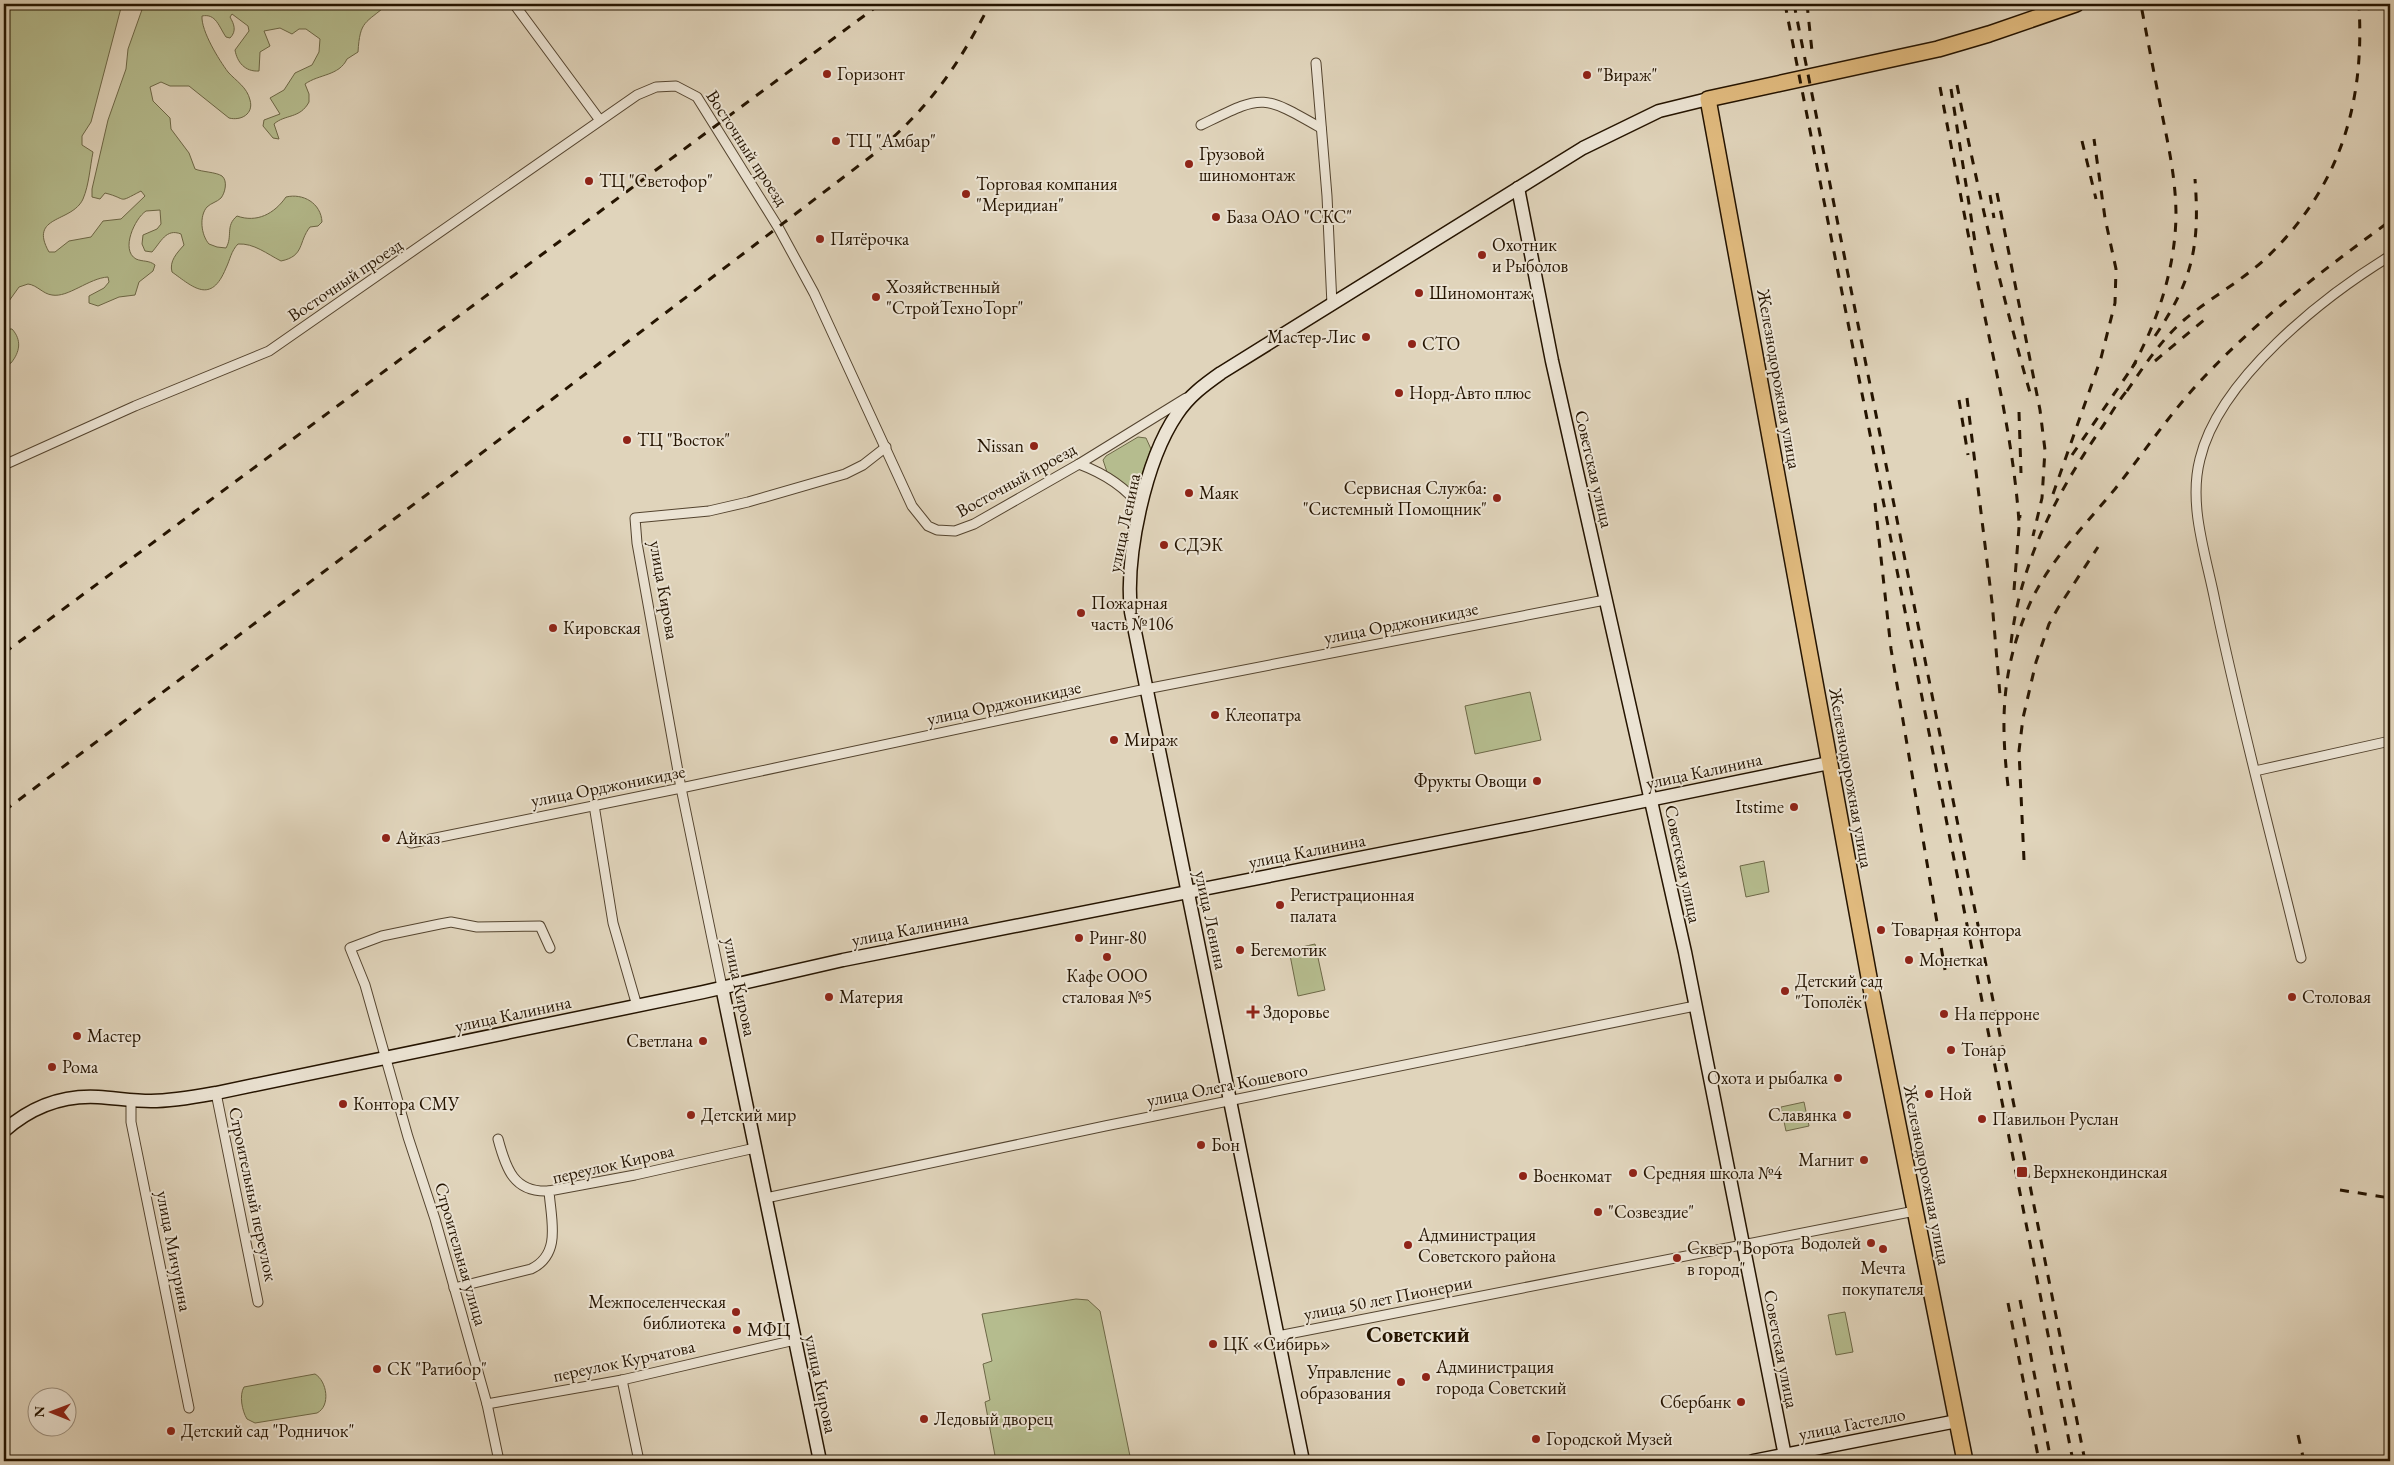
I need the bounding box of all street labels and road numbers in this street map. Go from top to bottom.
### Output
street label: Восточный проезд [701,85,793,210]
street label: Восточный проезд [283,233,407,327]
street label: Железнодорожная улица [1752,286,1807,472]
street label: Советская улица [1570,408,1619,531]
street label: Восточный проезд [952,437,1080,522]
street label: улица Ленина [1102,470,1145,575]
street label: улица Кирова [644,539,685,642]
street label: улица Орджоникидзе [1322,596,1480,649]
street label: улица Орджоникидзе [925,675,1083,730]
street label: Железнодорожная улица [1824,685,1879,871]
street label: улица Калинина [1644,747,1765,794]
street label: улица Орджоникидзе [529,759,687,812]
street label: Советская улица [1660,803,1707,926]
street label: улица Калинина [1247,828,1368,873]
street label: улица Ленина [1190,868,1233,972]
street label: улица Калинина [850,906,971,951]
street label: улица Кирова [719,936,762,1039]
street label: улица Калинина [453,990,574,1037]
street label: улица Олега Кошевого [1144,1058,1309,1111]
street label: Железнодорожная улица [1899,1082,1956,1267]
street label: Строительный переулок [224,1105,283,1283]
street label: переулок Кирова [550,1138,677,1189]
street label: Строительная улица [430,1179,493,1329]
street label: улица Мичурина [151,1188,198,1314]
street label: улица 50 лет Пионерии [1302,1270,1475,1325]
street label: Советская улица [1759,1288,1804,1411]
street label: улица Кирова [800,1333,843,1436]
street label: переулок Курчатова [551,1334,698,1387]
street label: улица Гастелло [1797,1402,1907,1445]

